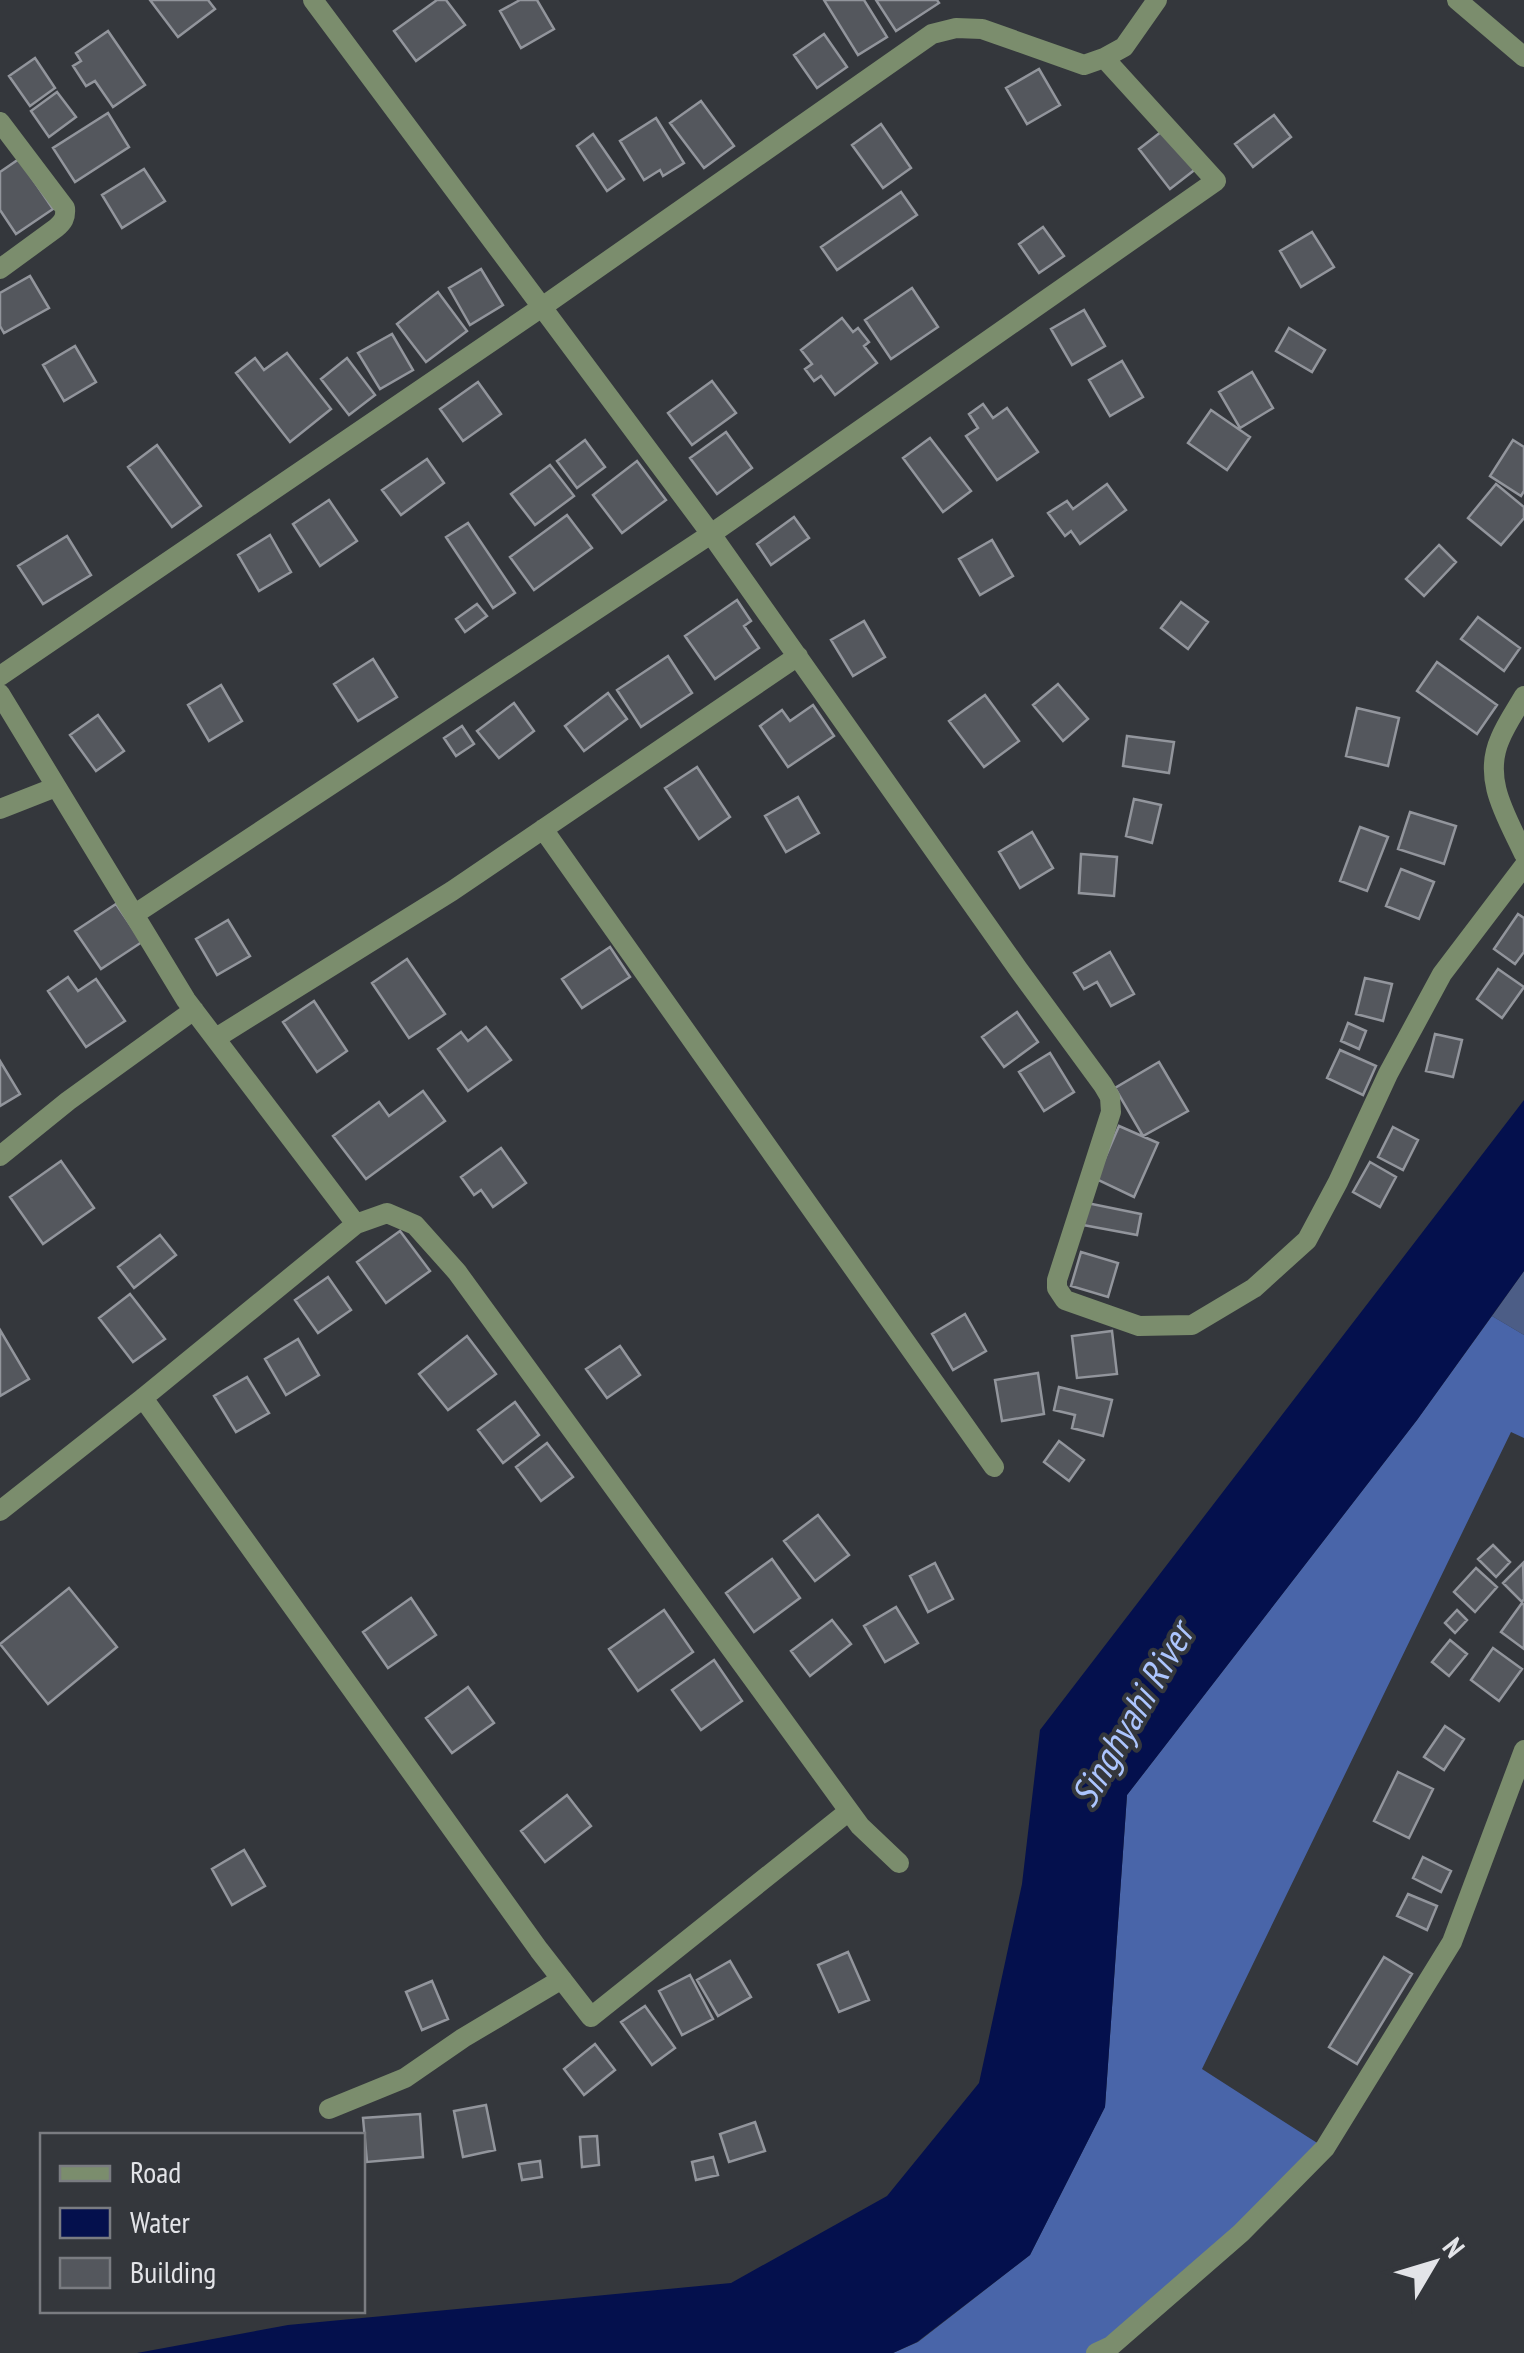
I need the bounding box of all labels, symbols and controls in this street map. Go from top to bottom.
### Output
water label: Singhyahi River [1059,1609,1206,1815]
legend [40,2133,365,2313]
text: Road [130,2152,181,2191]
text: Water [130,2202,191,2241]
north arrow [1384,2213,1484,2313]
text: N [1435,2230,1473,2265]
text: Building [130,2252,216,2291]

